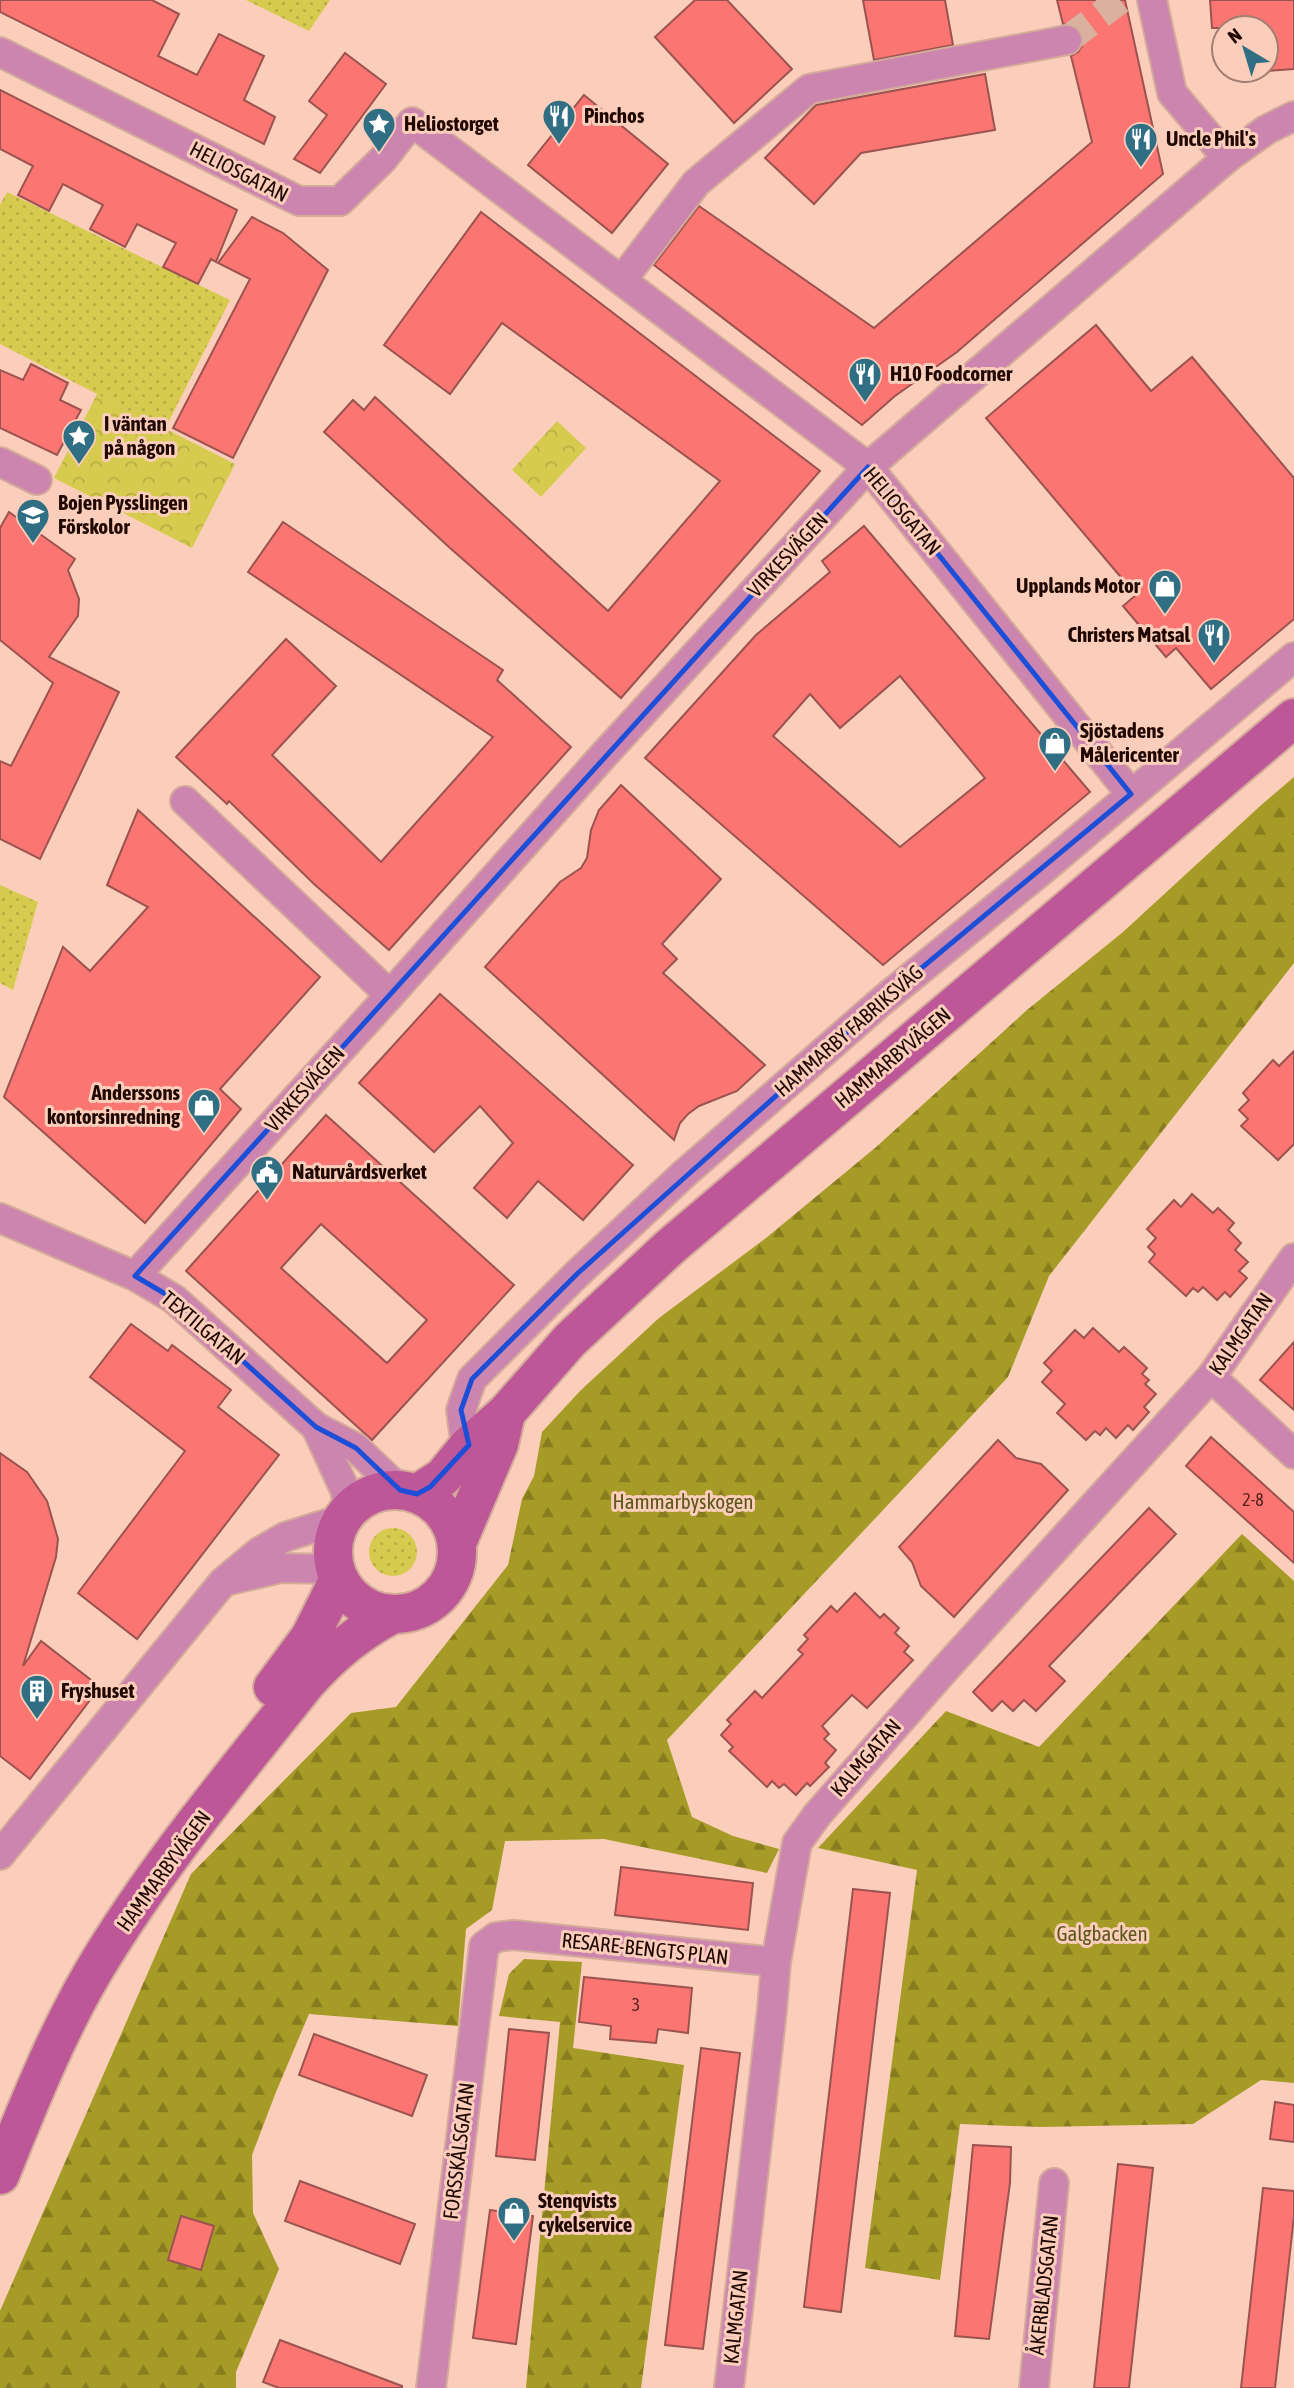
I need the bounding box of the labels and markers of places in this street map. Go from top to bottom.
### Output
restaurant icon: Pinchos [540,97,578,146]
place label: Pinchos [584,103,645,127]
place icon: Heliostorget [360,105,398,154]
place label: Heliostorget [404,111,499,135]
restaurant icon: Uncle Phil's [1122,120,1160,169]
place label: Uncle Phil's [1166,126,1256,150]
restaurant icon: H10 Foodcorner [846,355,884,404]
place label: H10 Foodcorner [890,361,1013,385]
place label: I väntan på någon [104,411,175,459]
place icon: I väntan på någon [60,417,98,466]
place label: Bojen Pysslingen Förskolor [58,490,188,538]
school or university icon: Bojen Pysslingen Förskolor [14,496,52,545]
shop icon: Upplands Motor [1146,567,1184,616]
place label: Upplands Motor [1016,573,1141,597]
restaurant icon: Christers Matsal [1195,616,1233,665]
place label: Christers Matsal [1067,622,1190,646]
place label: Sjöstadens Målericenter [1080,718,1180,766]
shop icon: Sjöstadens Målericenter [1036,724,1074,773]
place label: Anderssons kontorsinredning [47,1080,181,1128]
shop icon: Anderssons kontorsinredning [185,1086,223,1135]
public building icon: Naturvårdsverket [248,1153,286,1202]
place label: Naturvårdsverket [292,1159,427,1183]
building icon: Fryshuset [18,1672,56,1721]
place label: Fryshuset [61,1678,135,1702]
place label: Stenqvists cykelservice [538,2188,632,2236]
shop icon: Stenqvists cykelservice [495,2194,533,2243]

